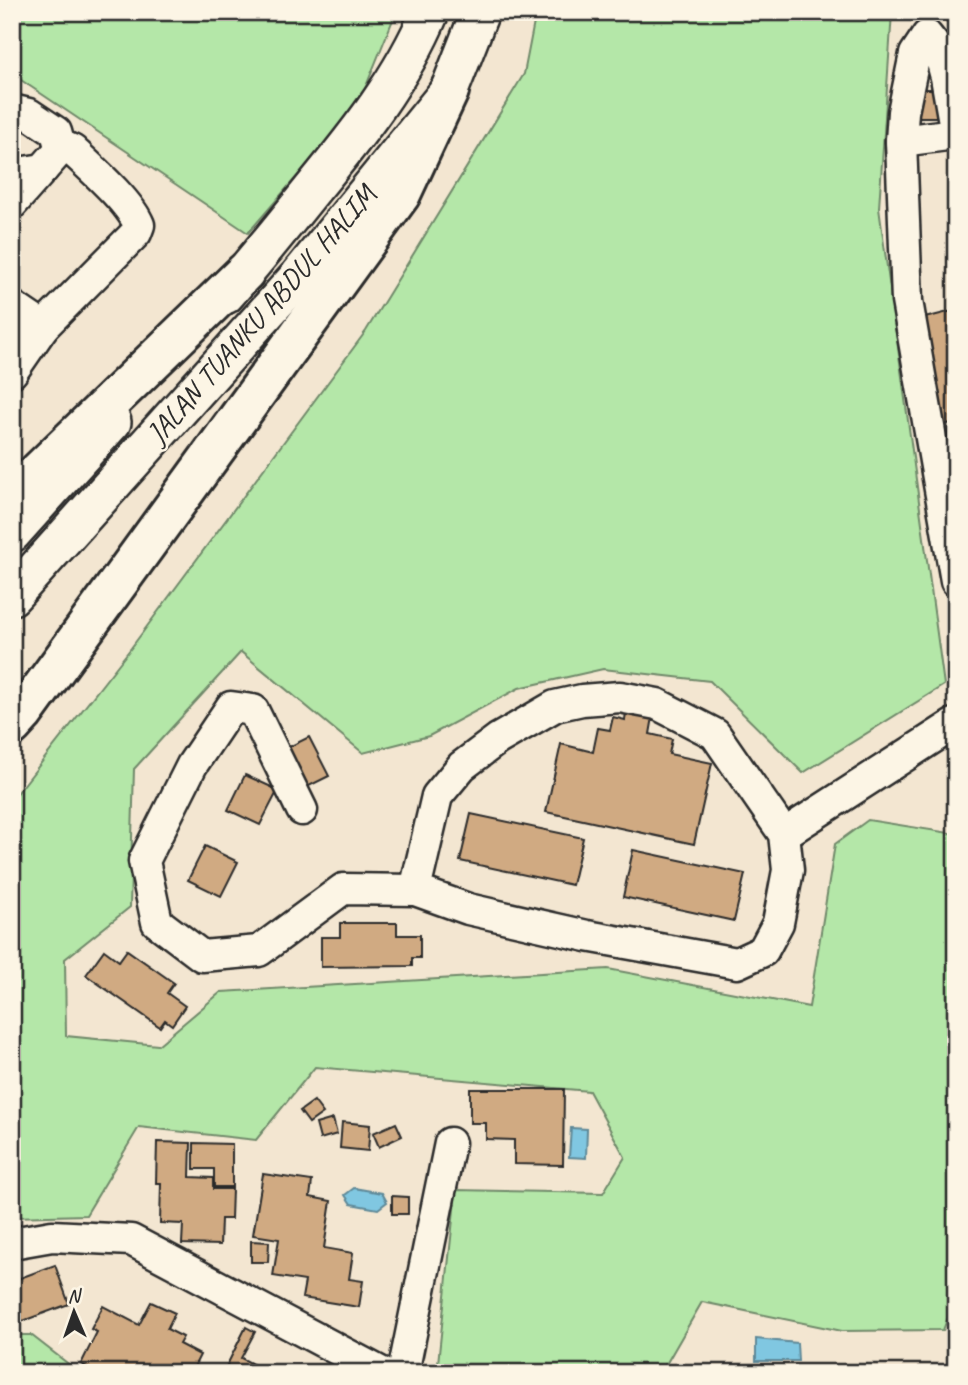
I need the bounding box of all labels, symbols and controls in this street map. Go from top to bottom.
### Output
street label: JALAN TUANKU ABDUL HALIM [137,175,385,453]
north arrow [38,1276,108,1346]
text: N [67,1284,83,1308]

